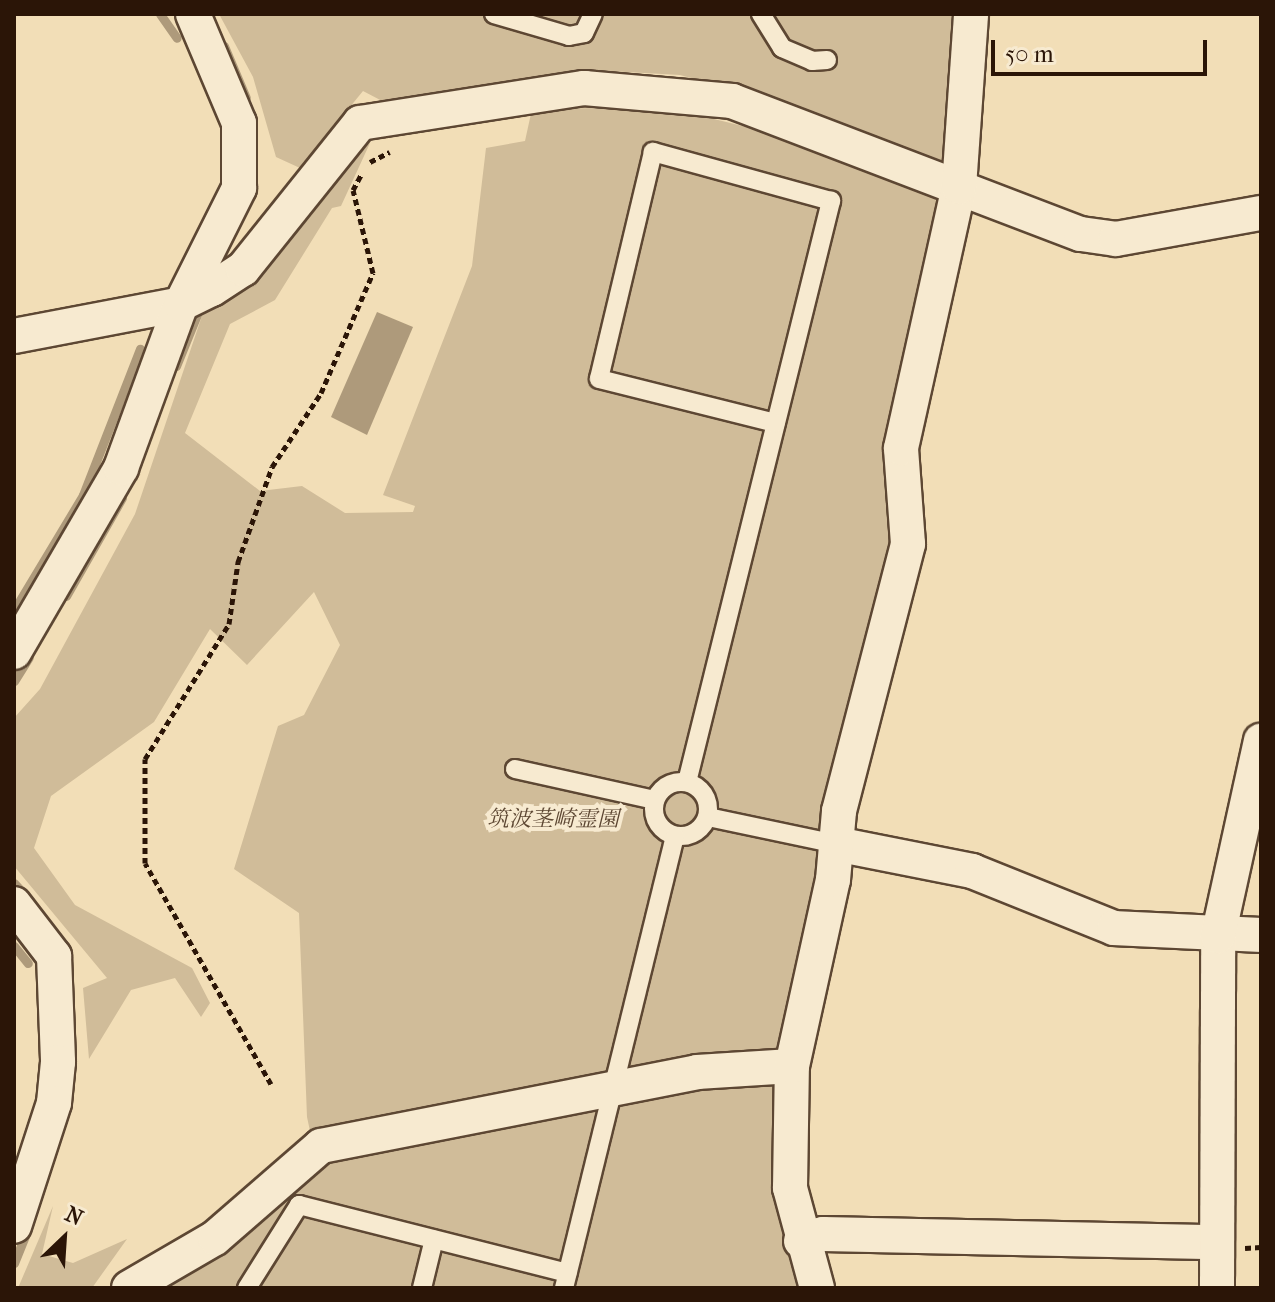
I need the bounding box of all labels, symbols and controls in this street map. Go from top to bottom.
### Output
scale bar [995,24,1211,74]
text: 50 m [1005,40,1054,68]
park label: 筑波茎崎霊園 [487,807,619,833]
north arrow [24,1198,104,1278]
text: N [61,1201,87,1232]

